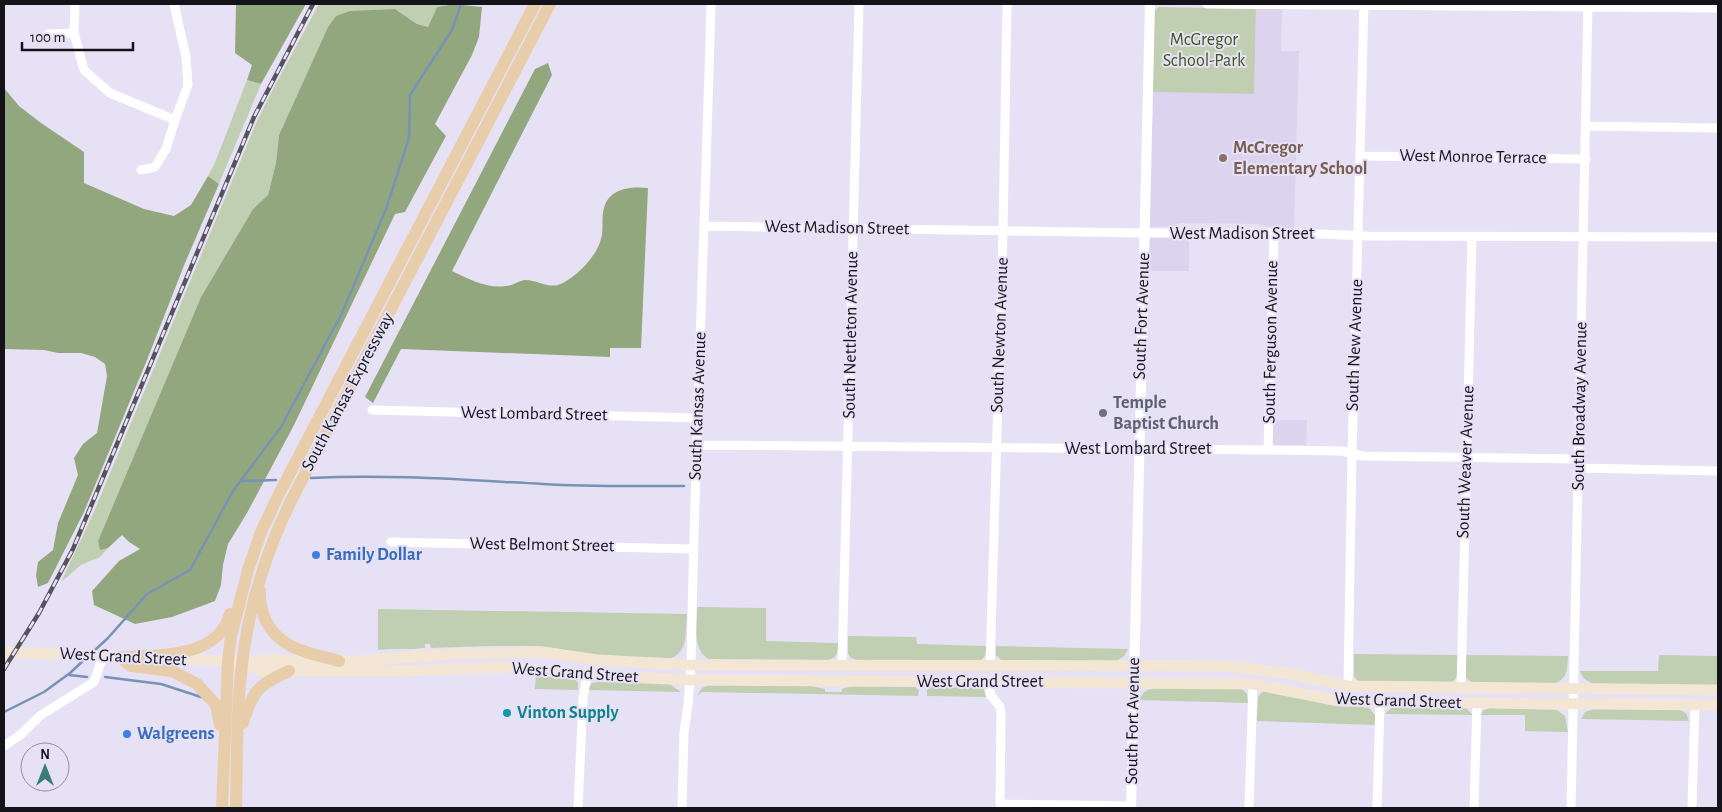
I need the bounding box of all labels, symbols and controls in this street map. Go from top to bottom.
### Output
scale bar [22,20,134,52]
text: 100 m [30,30,65,45]
park label: McGregor School-Park [1163,31,1246,70]
place label: McGregor Elementary School [1233,139,1368,178]
street label: West Monroe Terrace [1399,147,1547,167]
marker: McGregor Elementary School [1217,152,1229,164]
street label: West Madison Street [764,218,910,238]
street label: West Madison Street [1170,225,1315,243]
street label: South Nettleton Avenue [841,251,861,419]
street label: South Fort Avenue [1131,252,1153,380]
street label: South Newton Avenue [988,257,1012,413]
street label: South Ferguson Avenue [1261,260,1281,424]
street label: South New Avenue [1344,279,1366,411]
street label: South Kansas Expressway [299,310,398,474]
street label: South Broadway Avenue [1570,321,1590,491]
street label: South Kansas Avenue [686,332,710,480]
street label: South Weaver Avenue [1454,385,1478,539]
place label: Temple Baptist Church [1113,394,1219,433]
street label: West Lombard Street [460,404,608,424]
marker: Temple Baptist Church [1097,407,1109,419]
street label: West Lombard Street [1064,440,1212,458]
street label: West Belmont Street [470,535,615,555]
place label: Family Dollar [326,546,423,564]
marker: Family Dollar [310,549,322,561]
street label: West Grand Street [59,645,187,669]
street label: South Fort Avenue [1123,657,1143,785]
street label: West Grand Street [511,660,639,686]
street label: West Grand Street [916,673,1044,691]
street label: West Grand Street [1334,690,1462,712]
place label: Vinton Supply [517,704,620,722]
marker: Vinton Supply [501,707,513,719]
place label: Walgreens [137,725,214,743]
marker: Walgreens [121,728,133,740]
north arrow [20,742,70,792]
text: N [40,748,50,762]

